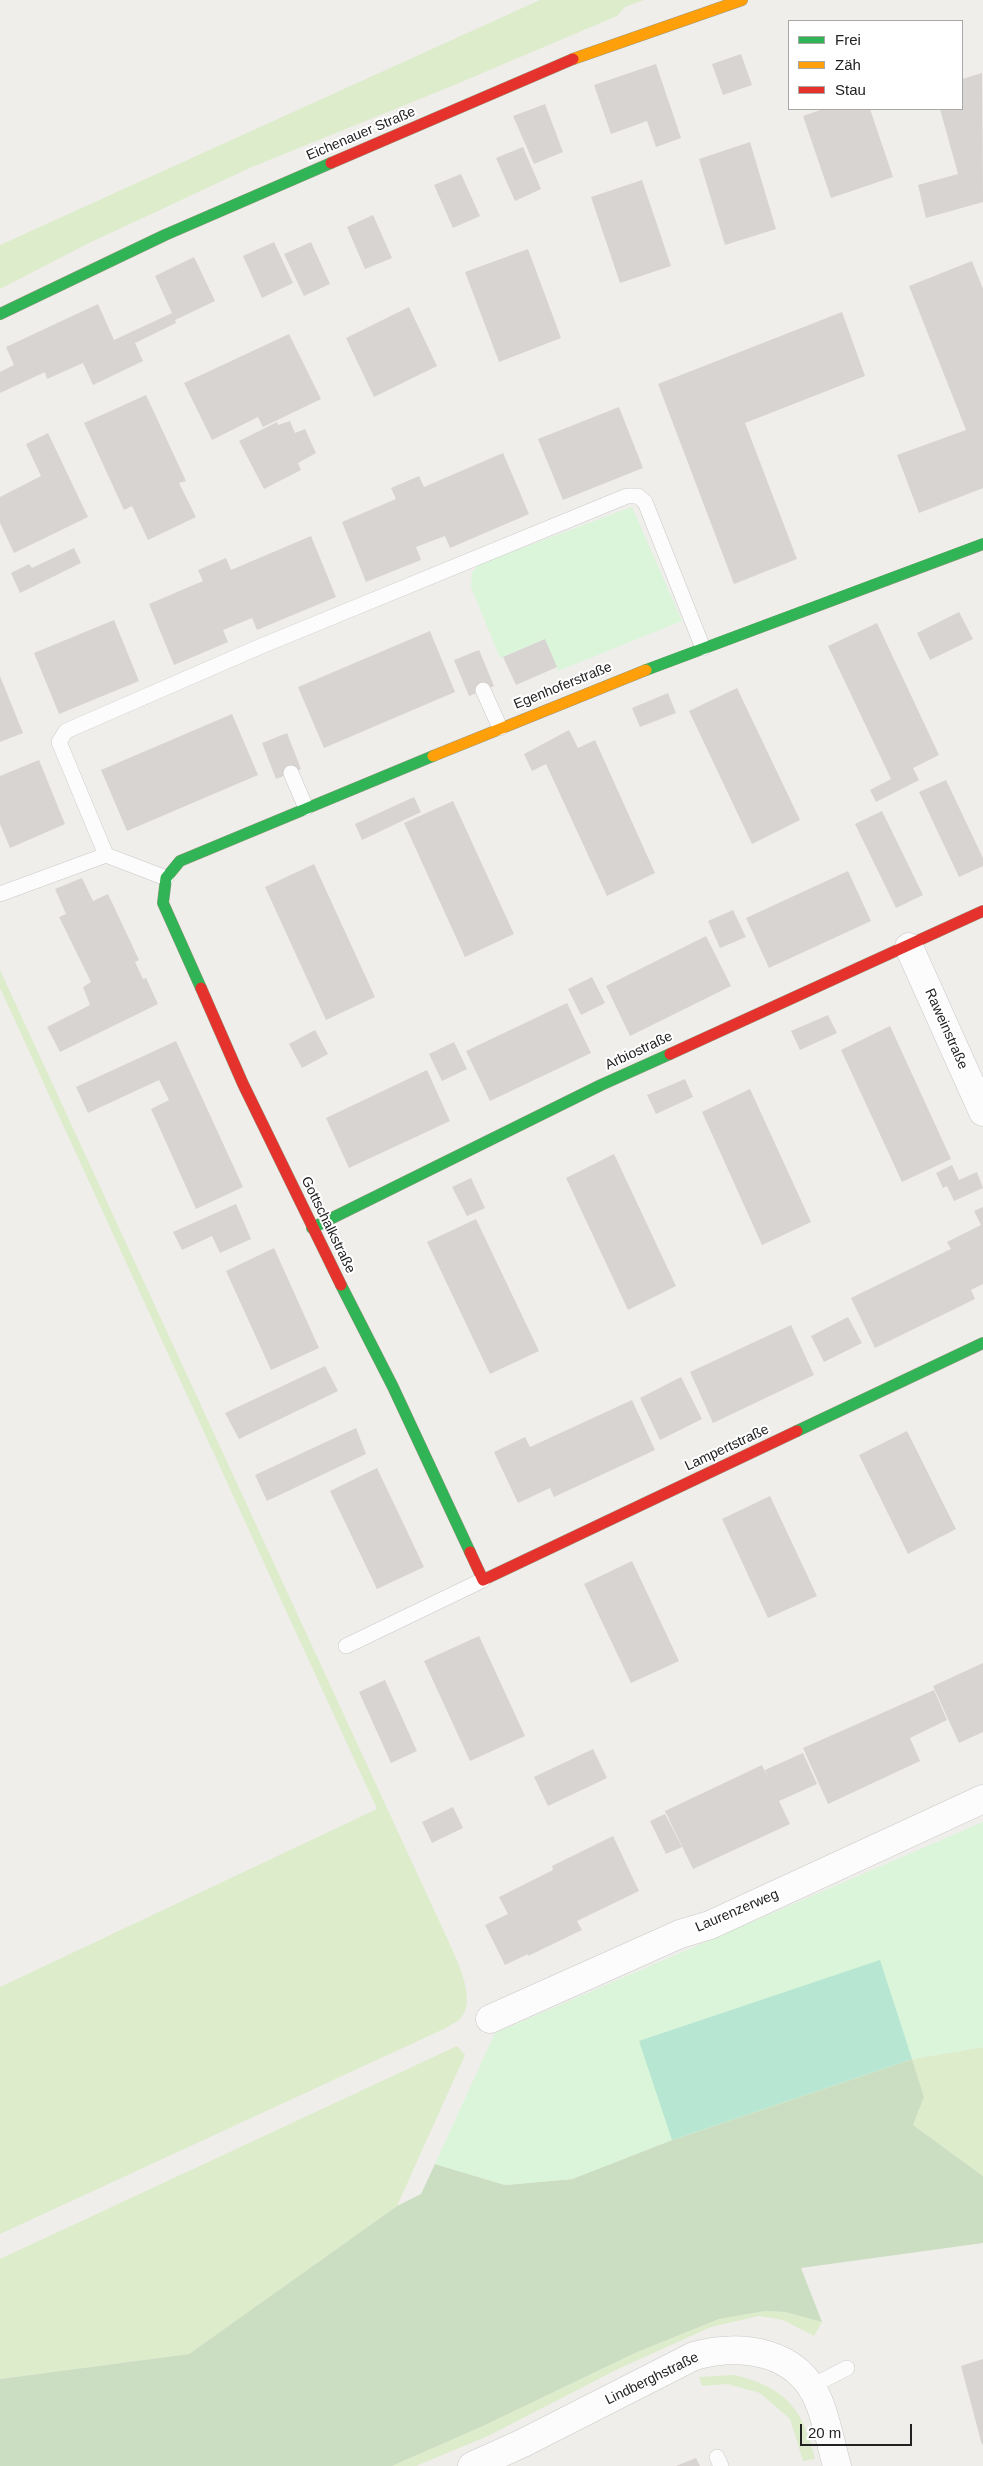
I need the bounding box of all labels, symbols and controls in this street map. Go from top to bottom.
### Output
legend [788,20,963,110]
text: Frei [835,31,861,48]
text: Zäh [835,56,861,73]
text: Stau [835,81,866,98]
street label: Eichenauer Straße [304,103,418,165]
street label: Egenhoferstraße [512,659,614,713]
street label: Raweinstraße [921,986,971,1072]
street label: Arbiostraße [603,1028,675,1074]
street label: Gottschalkstraße [297,1174,359,1276]
street label: Lampertstraße [682,1421,772,1475]
street label: Laurenzerweg [693,1886,781,1936]
street label: Lindberghstraße [603,2349,701,2409]
scale bar [803,2414,916,2446]
text: 20 m [808,2424,841,2441]

